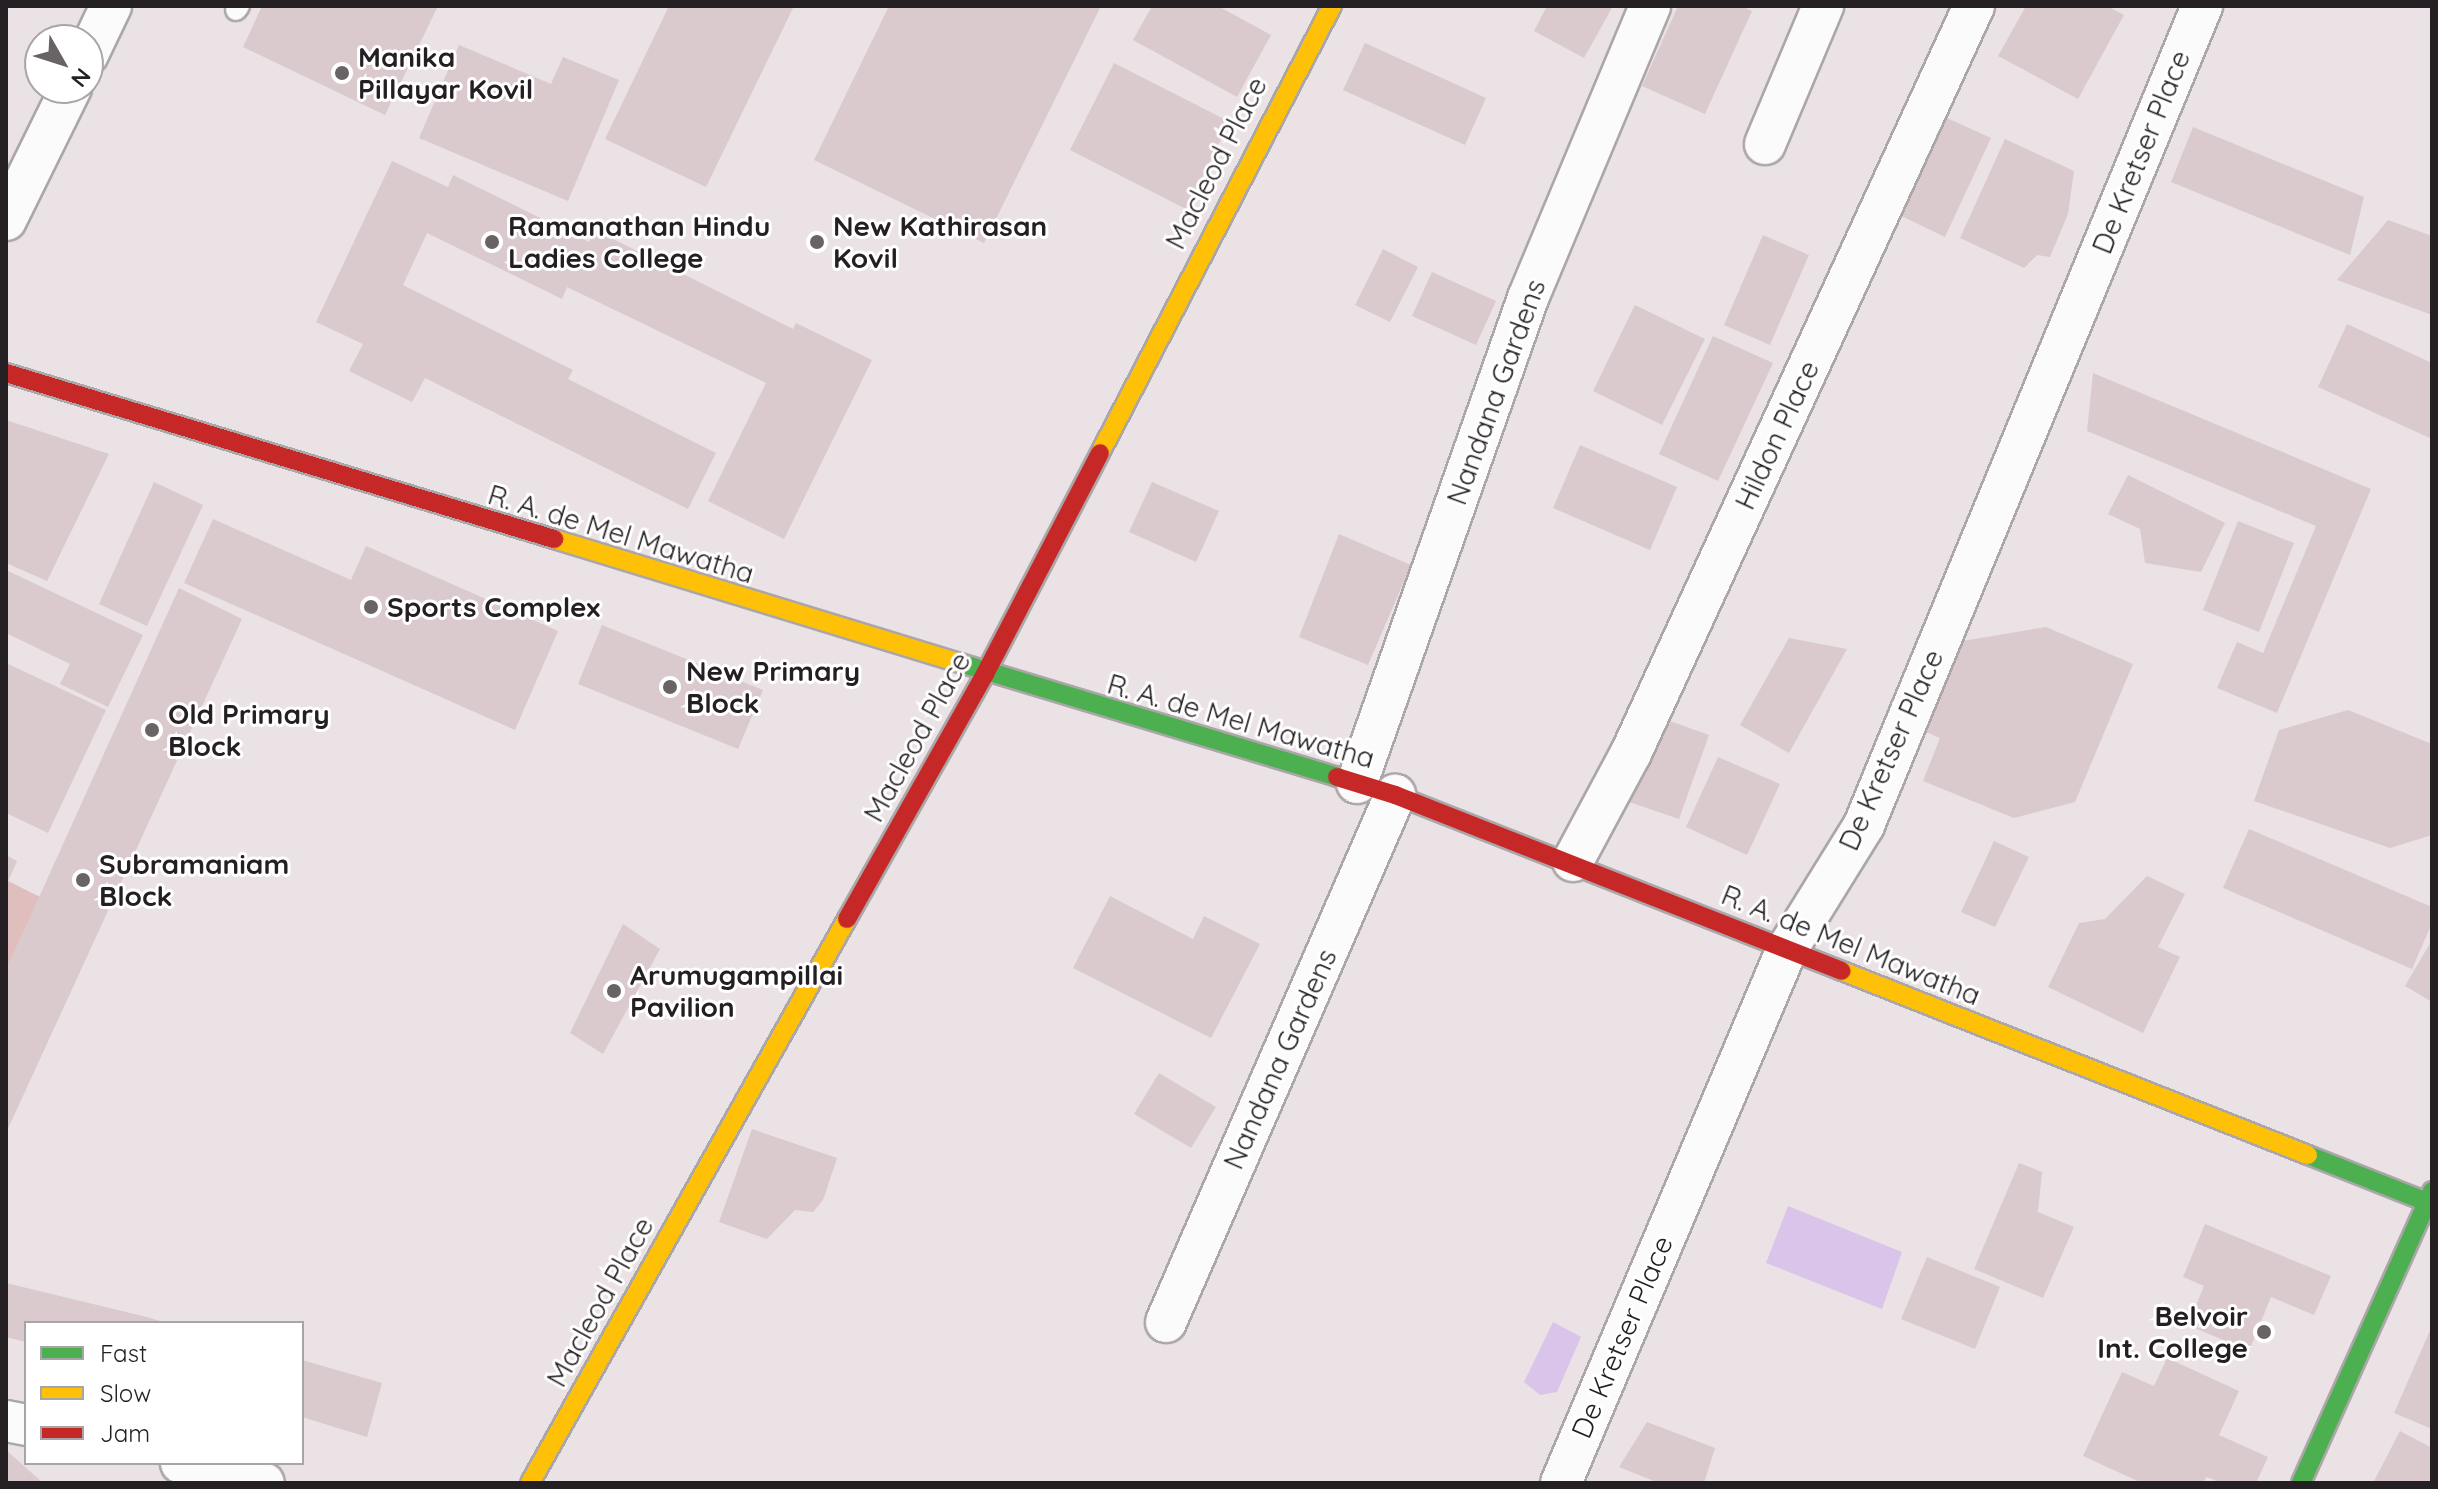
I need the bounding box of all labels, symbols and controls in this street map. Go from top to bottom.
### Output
north arrow [24,24,104,104]
place label: Manika Pillayar Kovil [358,40,533,106]
street label: De Kretser Place [2085,45,2197,259]
text: N [65,63,97,93]
marker: Manika Pillayar Kovil [333,64,351,82]
street label: Macleod Place [1158,71,1274,255]
place label: Ramanathan Hindu Ladies College [508,209,770,275]
place label: New Kathirasan Kovil [833,209,1047,275]
marker: Ramanathan Hindu Ladies College [483,233,501,251]
marker: New Kathirasan Kovil [808,233,826,251]
street label: Nandana Gardens [1440,275,1552,509]
street label: Hildon Place [1728,355,1826,515]
street label: R. A. de Mel Mawatha [484,478,758,590]
place label: Sports Complex [387,590,600,624]
marker: Sports Complex [362,598,380,616]
street label: De Kretser Place [1832,644,1950,856]
street label: Macleod Place [857,646,977,828]
place label: New Primary Block [686,654,860,720]
street label: R. A. de Mel Mawatha [1104,667,1378,775]
marker: New Primary Block [661,678,679,696]
place label: Old Primary Block [168,697,330,763]
marker: Old Primary Block [143,721,161,739]
place label: Subramaniam Block [99,847,289,913]
marker: Subramaniam Block [74,871,92,889]
street label: R. A. de Mel Mawatha [1717,878,1985,1012]
street label: Nandana Gardens [1216,944,1344,1174]
place label: Arumugampillai Pavilion [630,958,843,1024]
marker: Arumugampillai Pavilion [605,982,623,1000]
street label: Macleod Place [540,1211,660,1393]
street label: De Kretser Place [1564,1231,1680,1443]
place label: Belvoir Int. College [2097,1299,2248,1365]
legend [24,1321,304,1465]
marker: Belvoir Int. College [2255,1323,2273,1341]
text: Fast [100,1338,147,1368]
text: Slow [100,1378,151,1408]
text: Jam [100,1418,150,1448]

